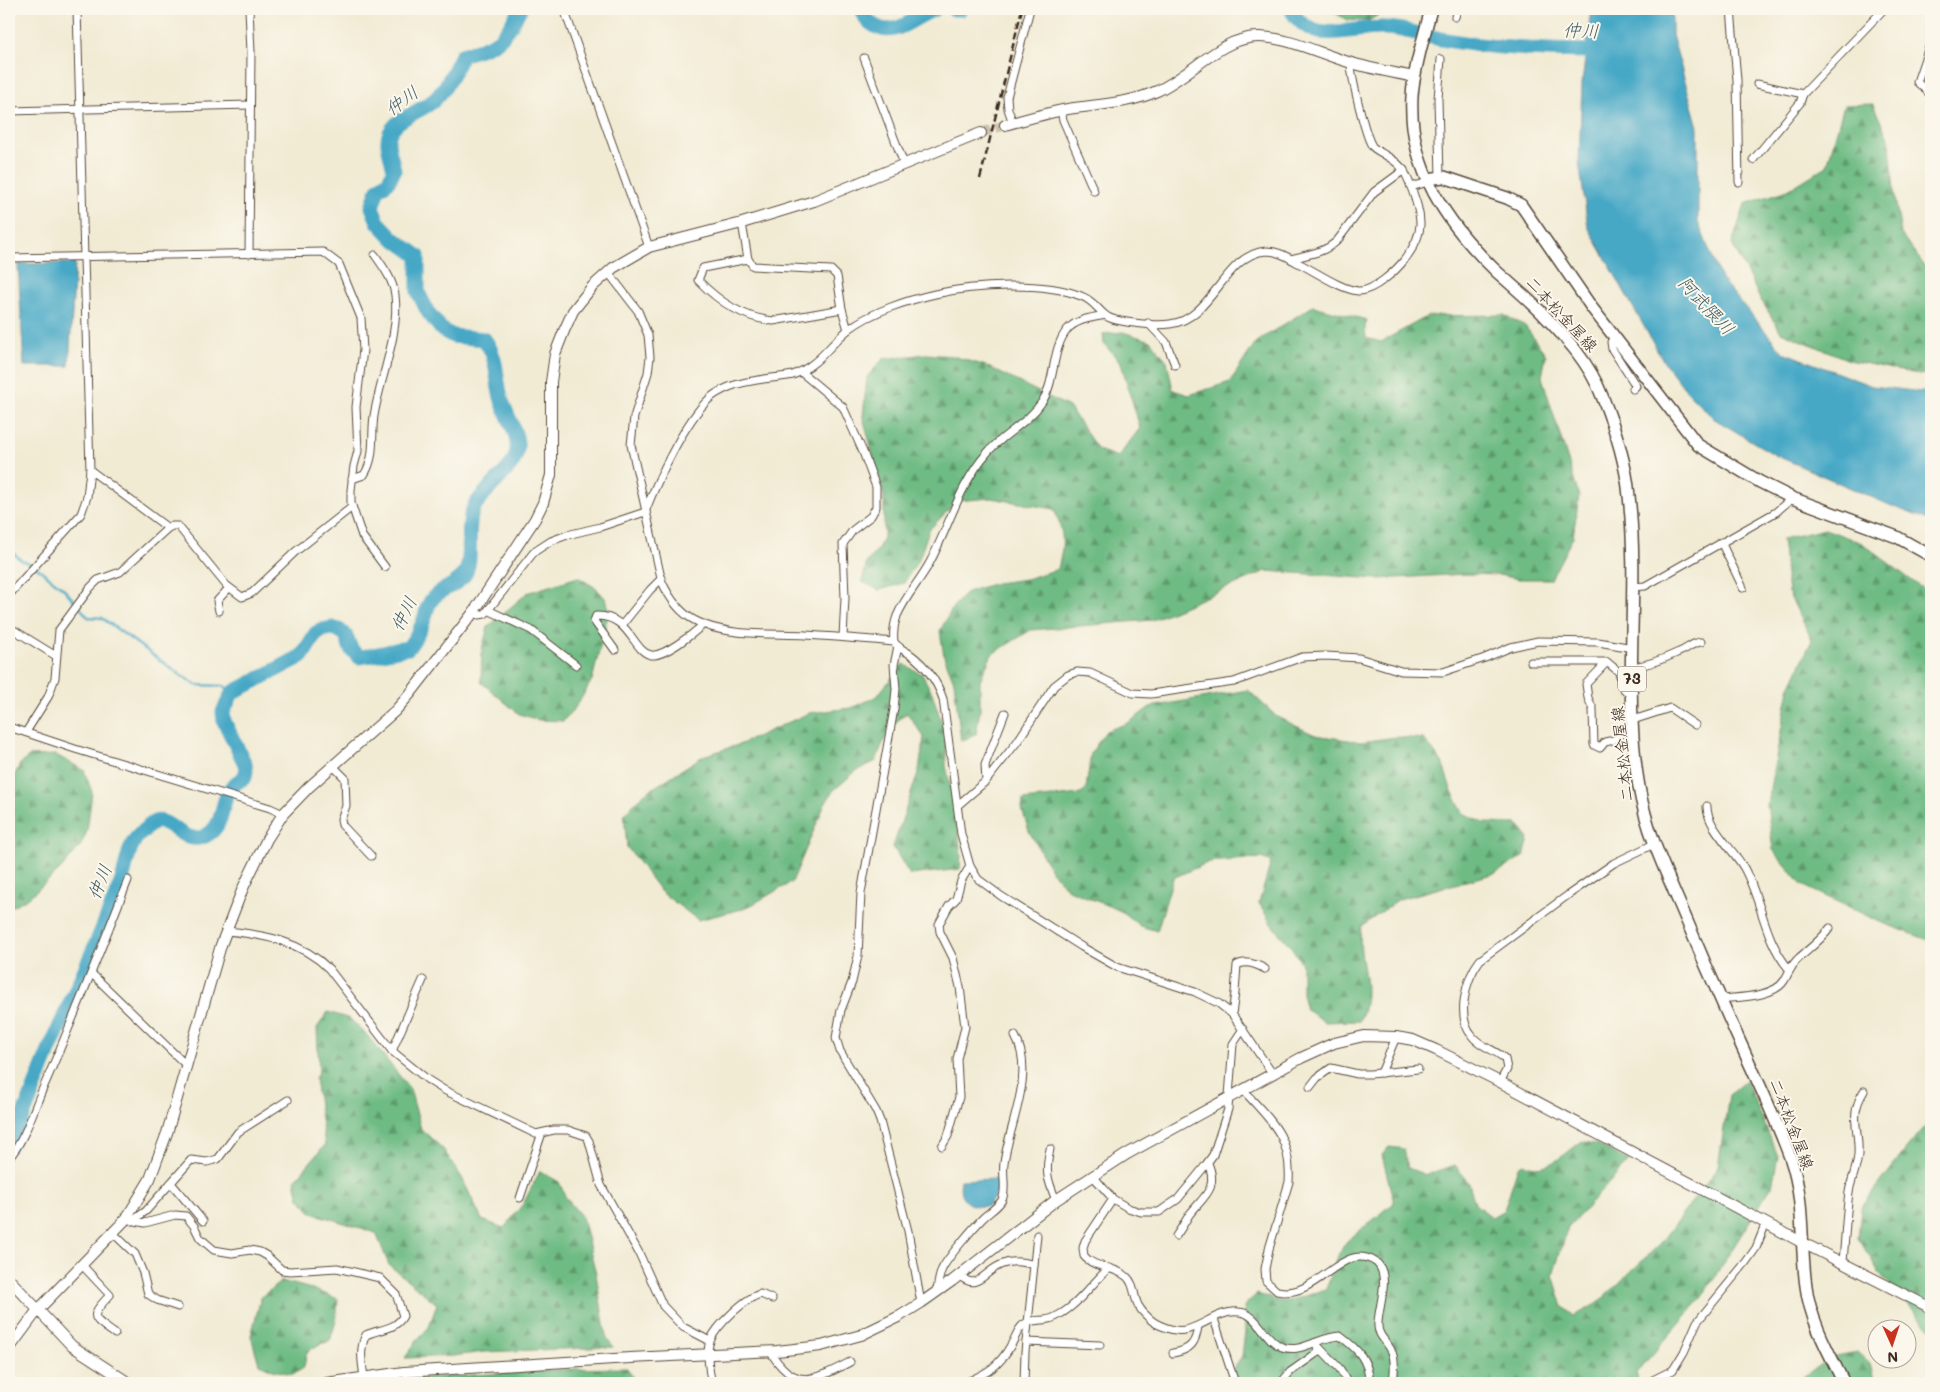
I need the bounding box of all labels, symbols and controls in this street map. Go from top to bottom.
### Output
water label: 仲川 [1563,17,1599,43]
water label: 仲川 [380,80,423,120]
street label: 二本松金屋線 [1522,271,1603,356]
water label: 阿武隈川 [1673,271,1740,340]
water label: 仲川 [384,592,422,635]
road number: 73 [1618,666,1646,692]
street label: 二本松金屋線 [1606,705,1637,803]
water label: 仲川 [81,860,117,903]
street label: 二本松金屋線 [1765,1075,1819,1172]
north arrow [1868,1320,1918,1370]
text: N [1887,1348,1899,1367]

